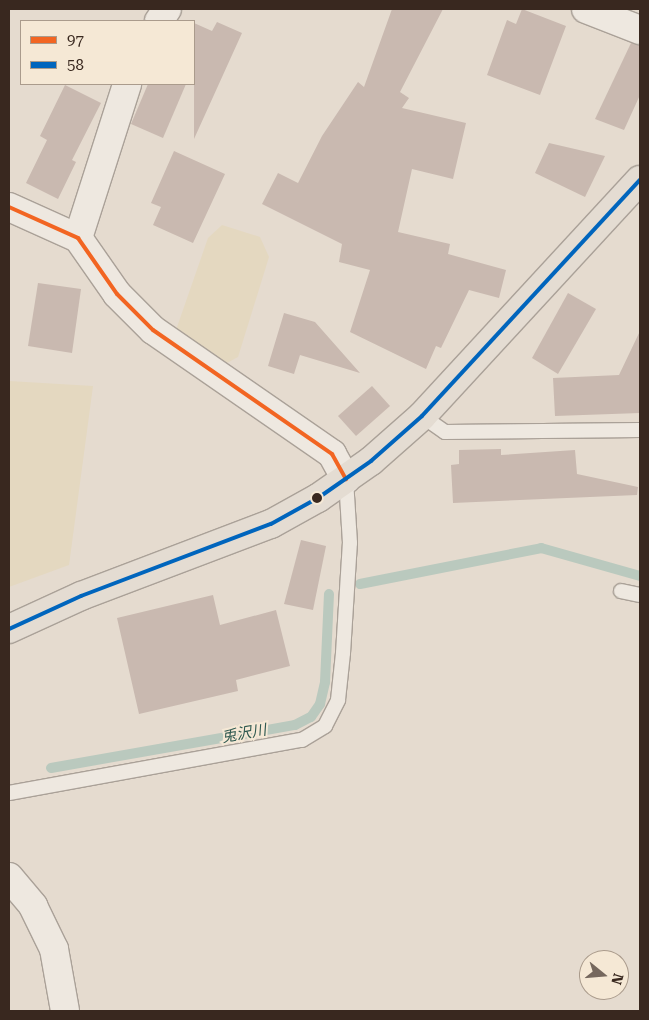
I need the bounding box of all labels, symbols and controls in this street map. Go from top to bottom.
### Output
legend [20,20,195,85]
text: 97 [67,31,84,49]
text: 58 [67,56,84,74]
unlabelled marker [312,493,322,503]
water label: 兎沢川 [220,721,268,747]
north arrow [579,950,629,1000]
text: N [608,972,627,987]

